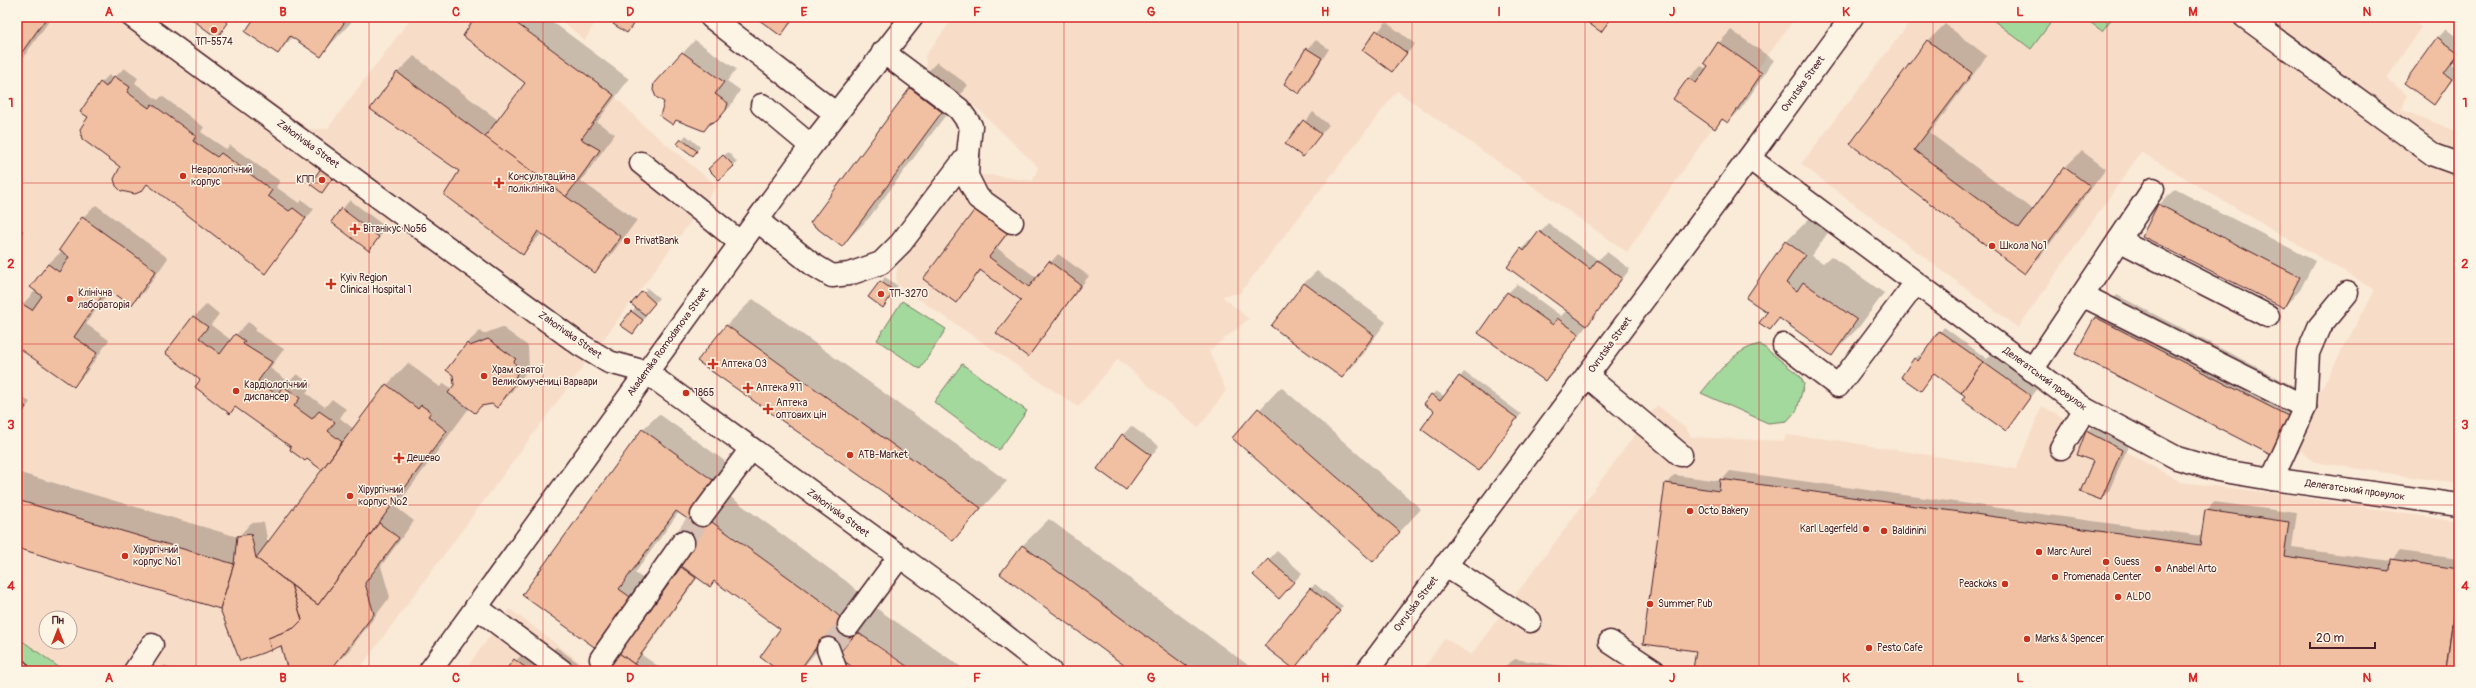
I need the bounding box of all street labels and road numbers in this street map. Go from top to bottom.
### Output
street label: Ovrutska Street [1779,53,1828,114]
street label: Zahorivska Street [274,117,342,171]
street label: Akademika Romodanova Street [625,285,712,398]
street label: Zahorivska Street [536,309,605,362]
street label: Ovrutska Street [1586,314,1635,375]
street label: Делегатський провулок [2000,344,2089,413]
street label: Делегатський провулок [2303,477,2406,503]
street label: Zahorivska Street [804,486,872,540]
street label: Ovrutska Street [1391,573,1441,634]

